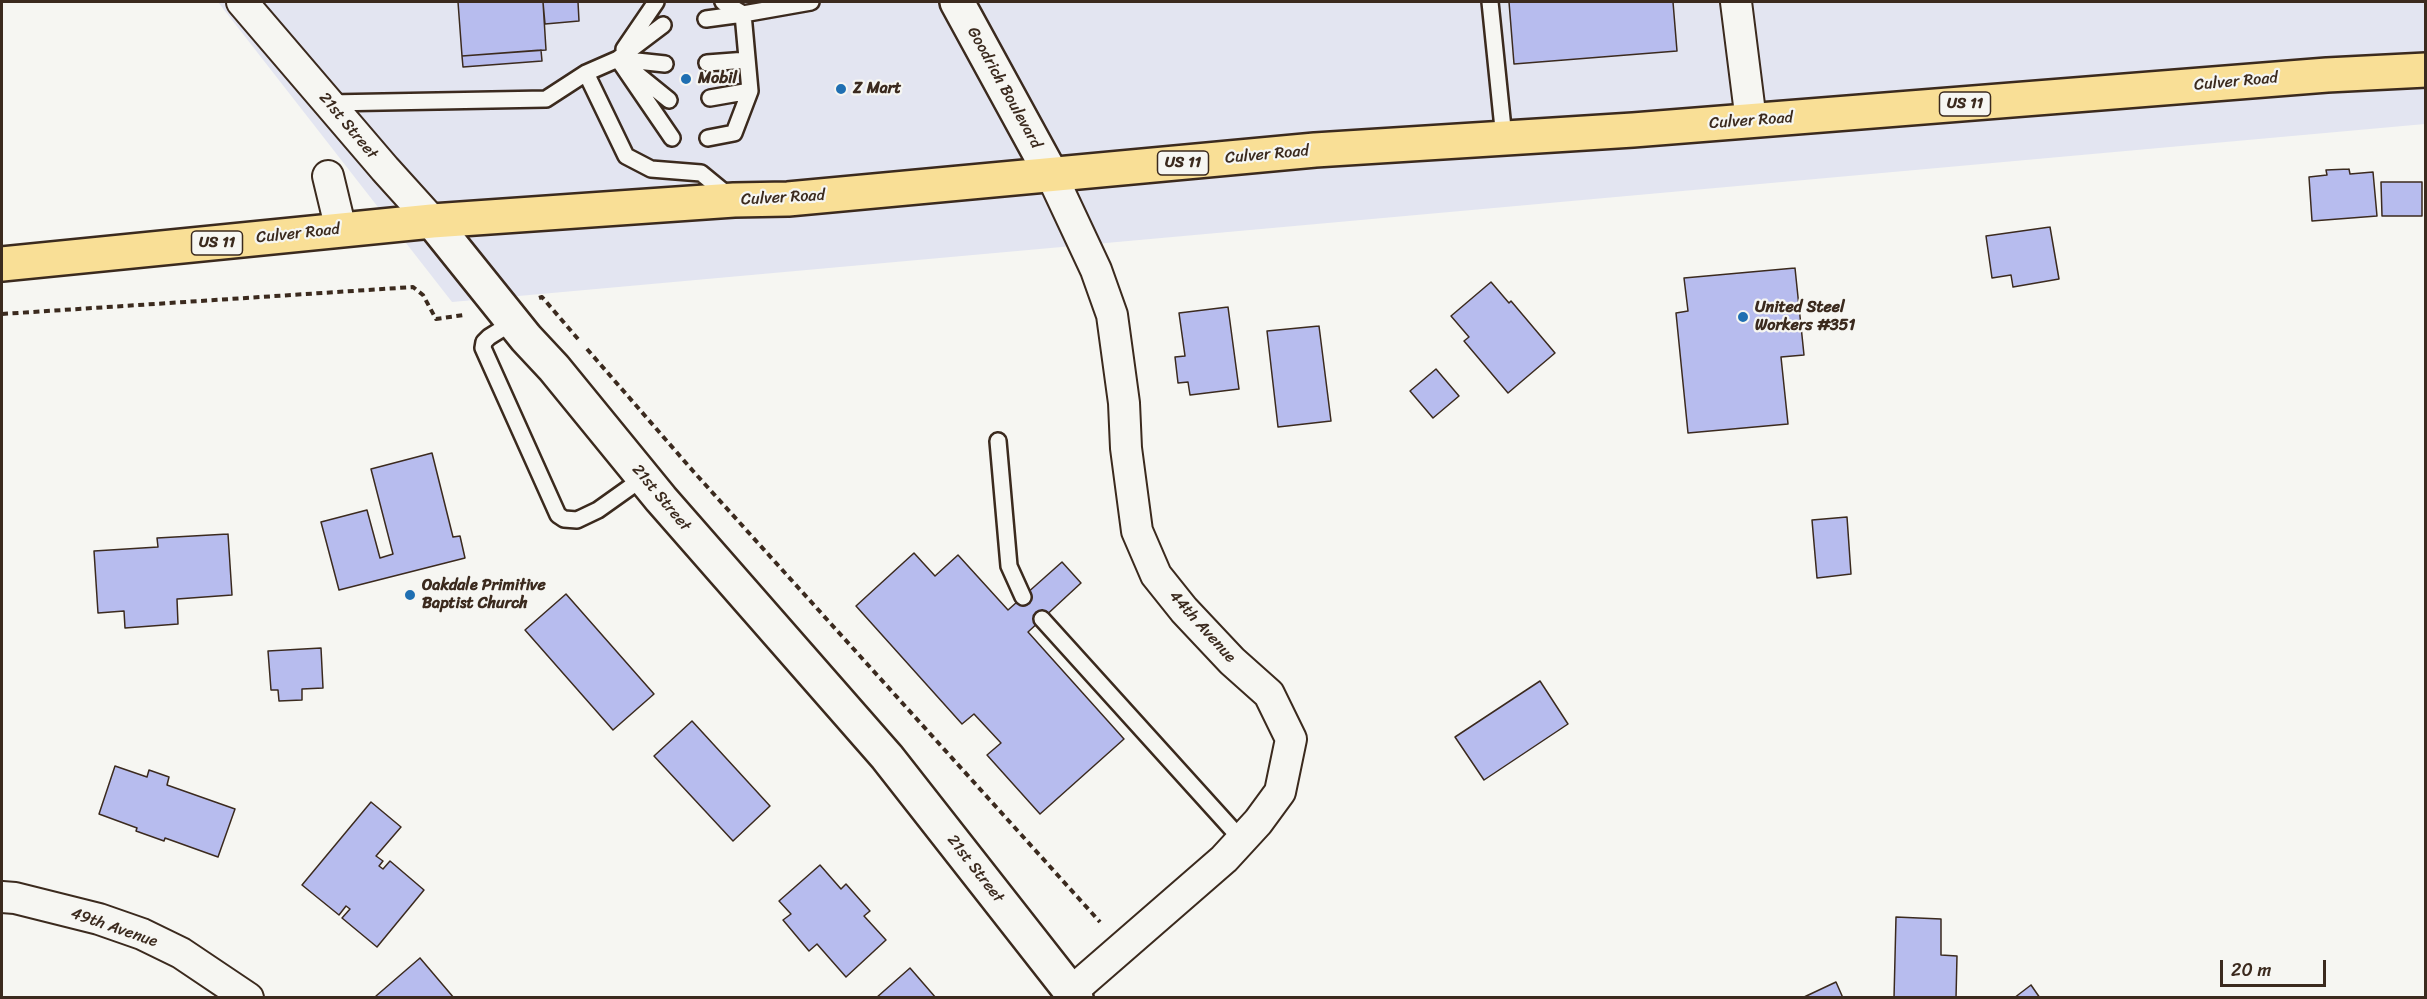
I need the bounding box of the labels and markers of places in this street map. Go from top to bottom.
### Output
place label: Mobil [698,69,737,89]
marker: Mobil [679,72,693,86]
place label: Z Mart [853,79,901,99]
marker: Z Mart [834,82,848,96]
place label: United Steel Workers #351 [1755,298,1855,336]
marker: United Steel Workers #351 [1736,310,1750,324]
place label: Oakdale Primitive Baptist Church [422,576,546,614]
marker: Oakdale Primitive Baptist Church [403,588,417,602]

